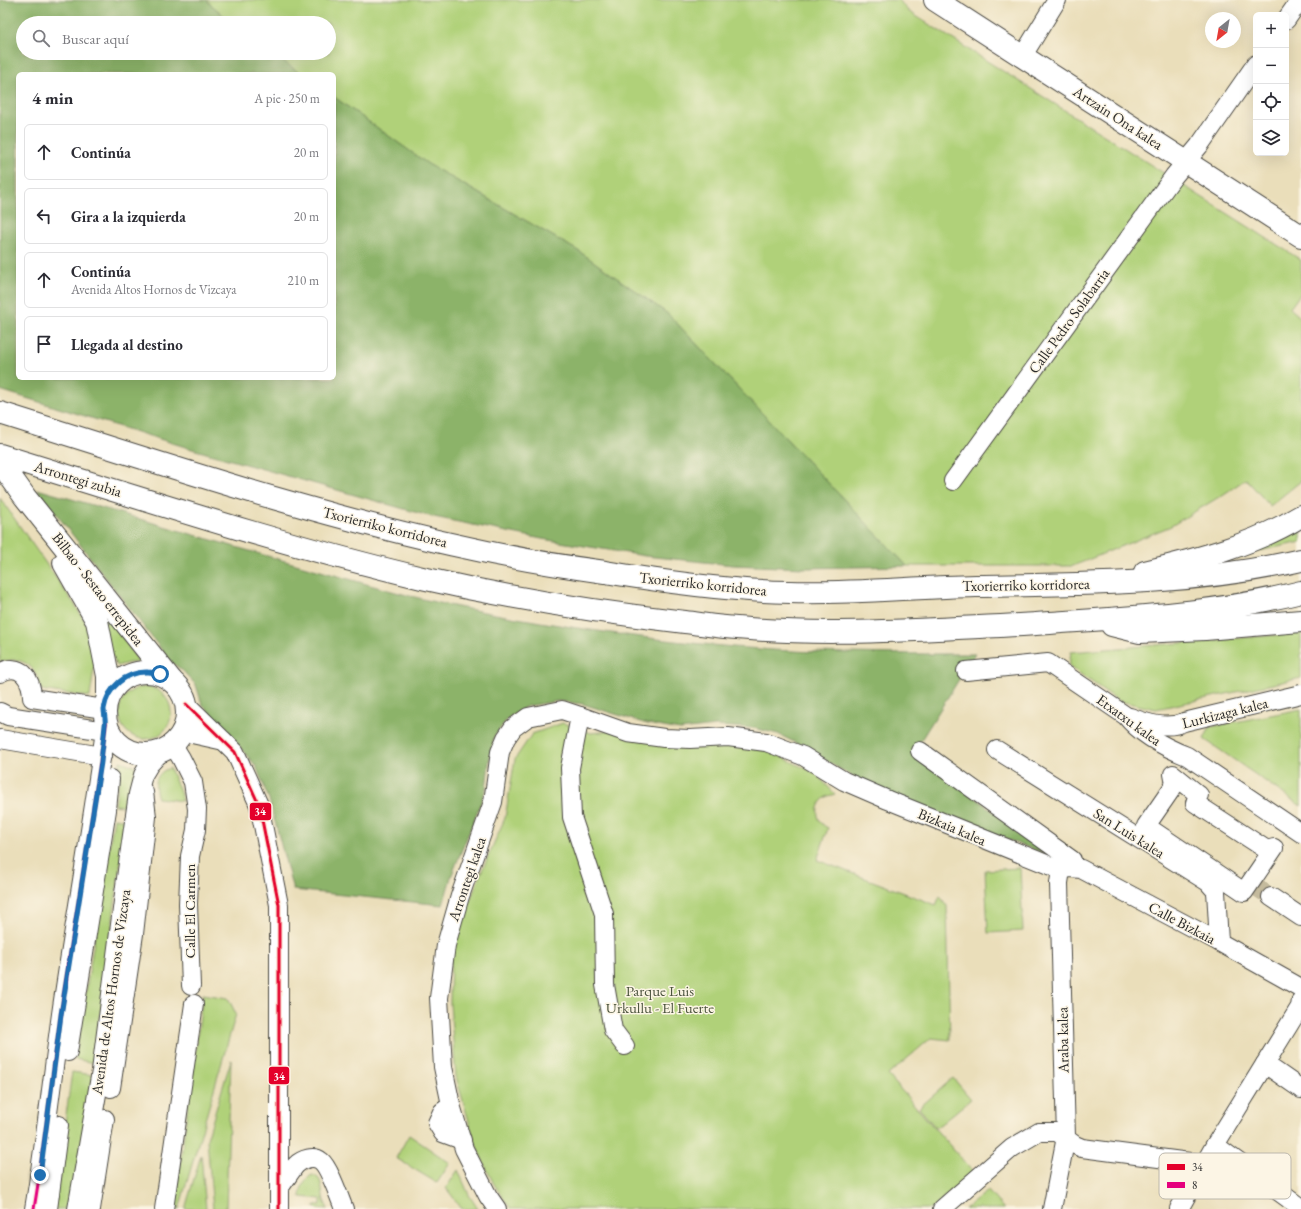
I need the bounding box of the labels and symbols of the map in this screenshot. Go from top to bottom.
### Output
north arrow [1205,12,1241,48]
street label: Artzain Ona kalea [1069,81,1167,154]
street label: Calle Pedro Solabarria [1024,264,1113,377]
street label: Arrontegi zubia [31,456,124,501]
street label: Txorierriko korridorea [321,502,449,551]
street label: Bilbao - Sestao errepidea [48,528,148,649]
street label: Txorierriko korridorea [638,567,768,600]
street label: Txorierriko korridorea [962,574,1090,595]
route start [151,665,169,683]
street label: Etxatxu kalea [1093,690,1165,750]
street label: Lurkizaga kalea [1180,693,1270,732]
line badge: 34 [249,802,272,821]
street label: San Luis kalea [1090,803,1168,862]
text: 34 [254,804,266,818]
street label: Bizkaia kalea [915,804,989,849]
street label: Arrontegi kalea [443,834,490,924]
street label: Calle El Carmen [180,864,199,958]
street label: Avenida de Altos Hornos de Vizcaya [87,888,134,1097]
street label: Calle Bizkaia [1145,897,1219,948]
park label: Parque Luis Urkullu - El Fuerte [606,981,714,1017]
street label: Araba kalea [1052,1007,1073,1074]
line badge: 34 [268,1066,290,1085]
text: 34 [273,1069,285,1083]
legend [1159,1153,1291,1199]
text: 34 [1192,1160,1203,1174]
route end [31,1166,49,1184]
text: 8 [1192,1178,1197,1192]

